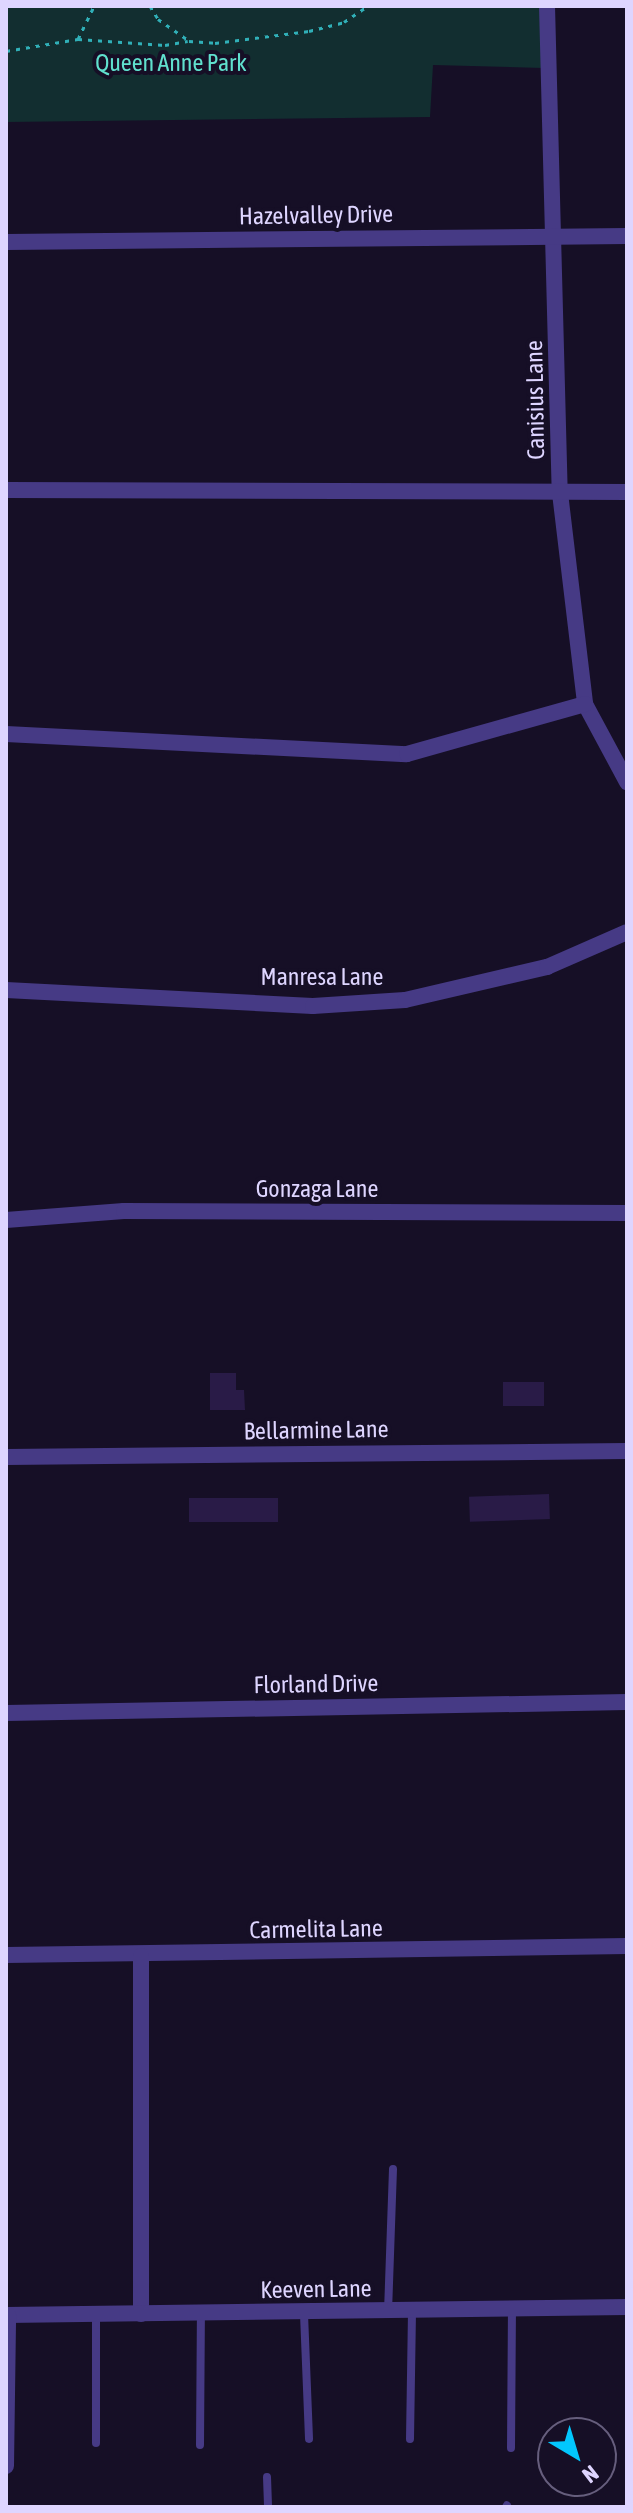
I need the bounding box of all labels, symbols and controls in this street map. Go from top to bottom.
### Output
park label: Queen Anne Park [95,49,247,77]
street label: Hazelvalley Drive [239,199,393,231]
street label: Canisius Lane [520,340,550,460]
street label: Manresa Lane [261,963,383,991]
street label: Gonzaga Lane [256,1175,378,1203]
street label: Bellarmine Lane [243,1414,389,1446]
street label: Florland Drive [253,1669,379,1699]
street label: Carmelita Lane [249,1913,383,1945]
street label: Keeven Lane [260,2274,372,2304]
north arrow [537,2417,617,2497]
text: N [577,2460,604,2489]

